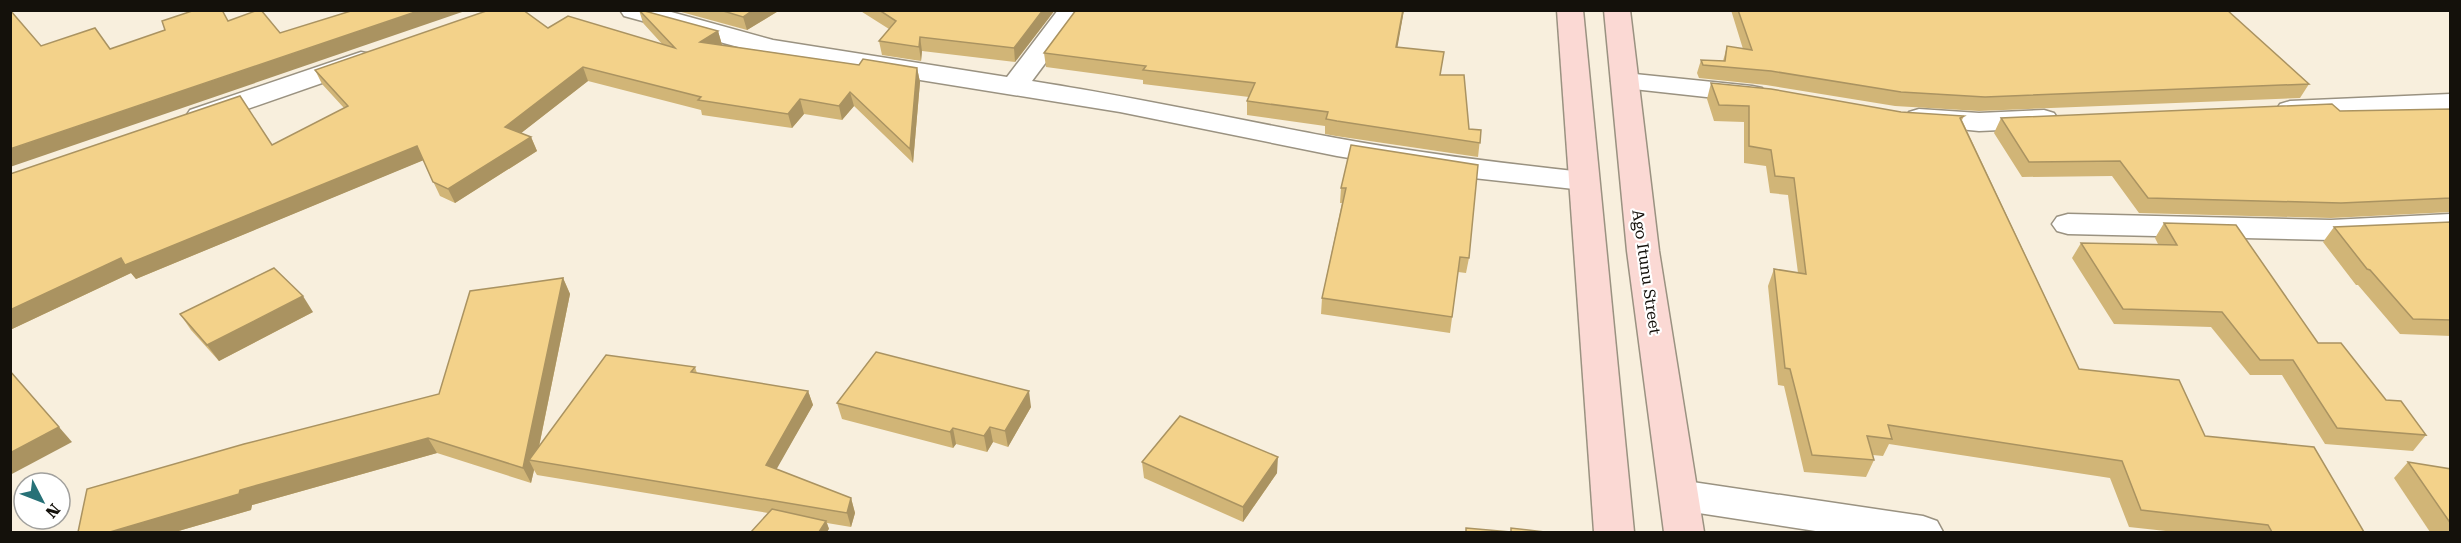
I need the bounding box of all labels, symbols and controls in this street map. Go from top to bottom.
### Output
street label: Ago Itunu Street [1628,208,1665,336]
north arrow [12,471,72,531]
text: N [42,500,64,522]

